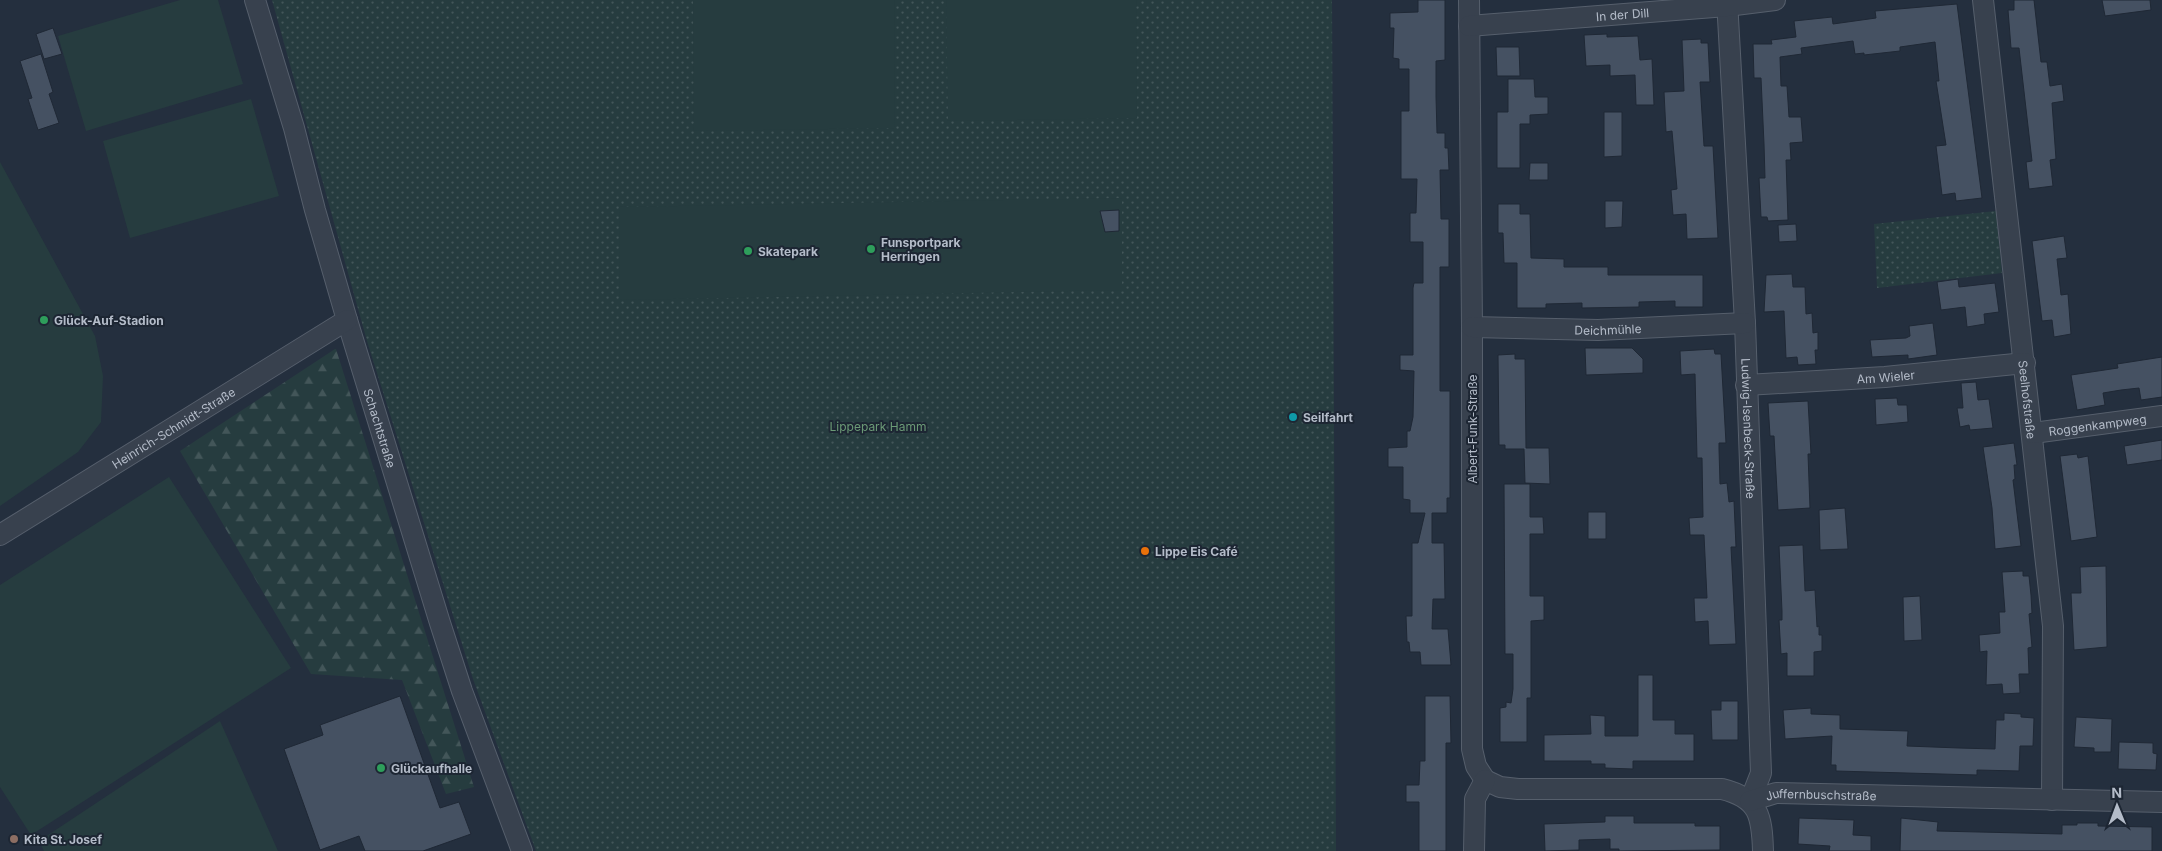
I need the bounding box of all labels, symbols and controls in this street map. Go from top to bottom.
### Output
street label: In der Dill [1595,5,1650,24]
place label: Funsportpark Herringen [881,235,960,264]
marker: Funsportpark Herringen [865,243,877,255]
place label: Skatepark [758,244,818,259]
marker: Skatepark [742,245,754,257]
place label: Glück-Auf-Stadion [54,313,164,328]
marker: Glück-Auf-Stadion [38,314,50,326]
street label: Deichmühle [1574,320,1642,338]
street label: Ludwig-Isenbeck-Straße [1739,358,1759,499]
street label: Seelhofstraße [2016,359,2040,440]
street label: Am Wieler [1856,367,1916,386]
street label: Albert-Funk-Straße [1465,374,1480,484]
street label: Heinrich-Schmidt-Straße [109,384,238,471]
street label: Schachtstraße [361,387,399,469]
place label: Seilfahrt [1303,410,1354,425]
marker: Seilfahrt [1287,411,1299,423]
street label: Roggenkampweg [2048,411,2147,438]
park label: Lippepark Hamm [830,419,926,434]
place label: Lippe Eis Café [1155,544,1238,559]
marker: Lippe Eis Café [1139,545,1151,557]
place label: Glückaufhalle [391,761,472,776]
marker: Glückaufhalle [375,762,387,774]
north arrow [2092,781,2142,831]
text: N [2111,784,2122,801]
street label: Juffernbuschstraße [1763,785,1877,803]
place label: Kita St. Josef [24,832,102,847]
marker: Kita St. Josef [8,833,20,845]

